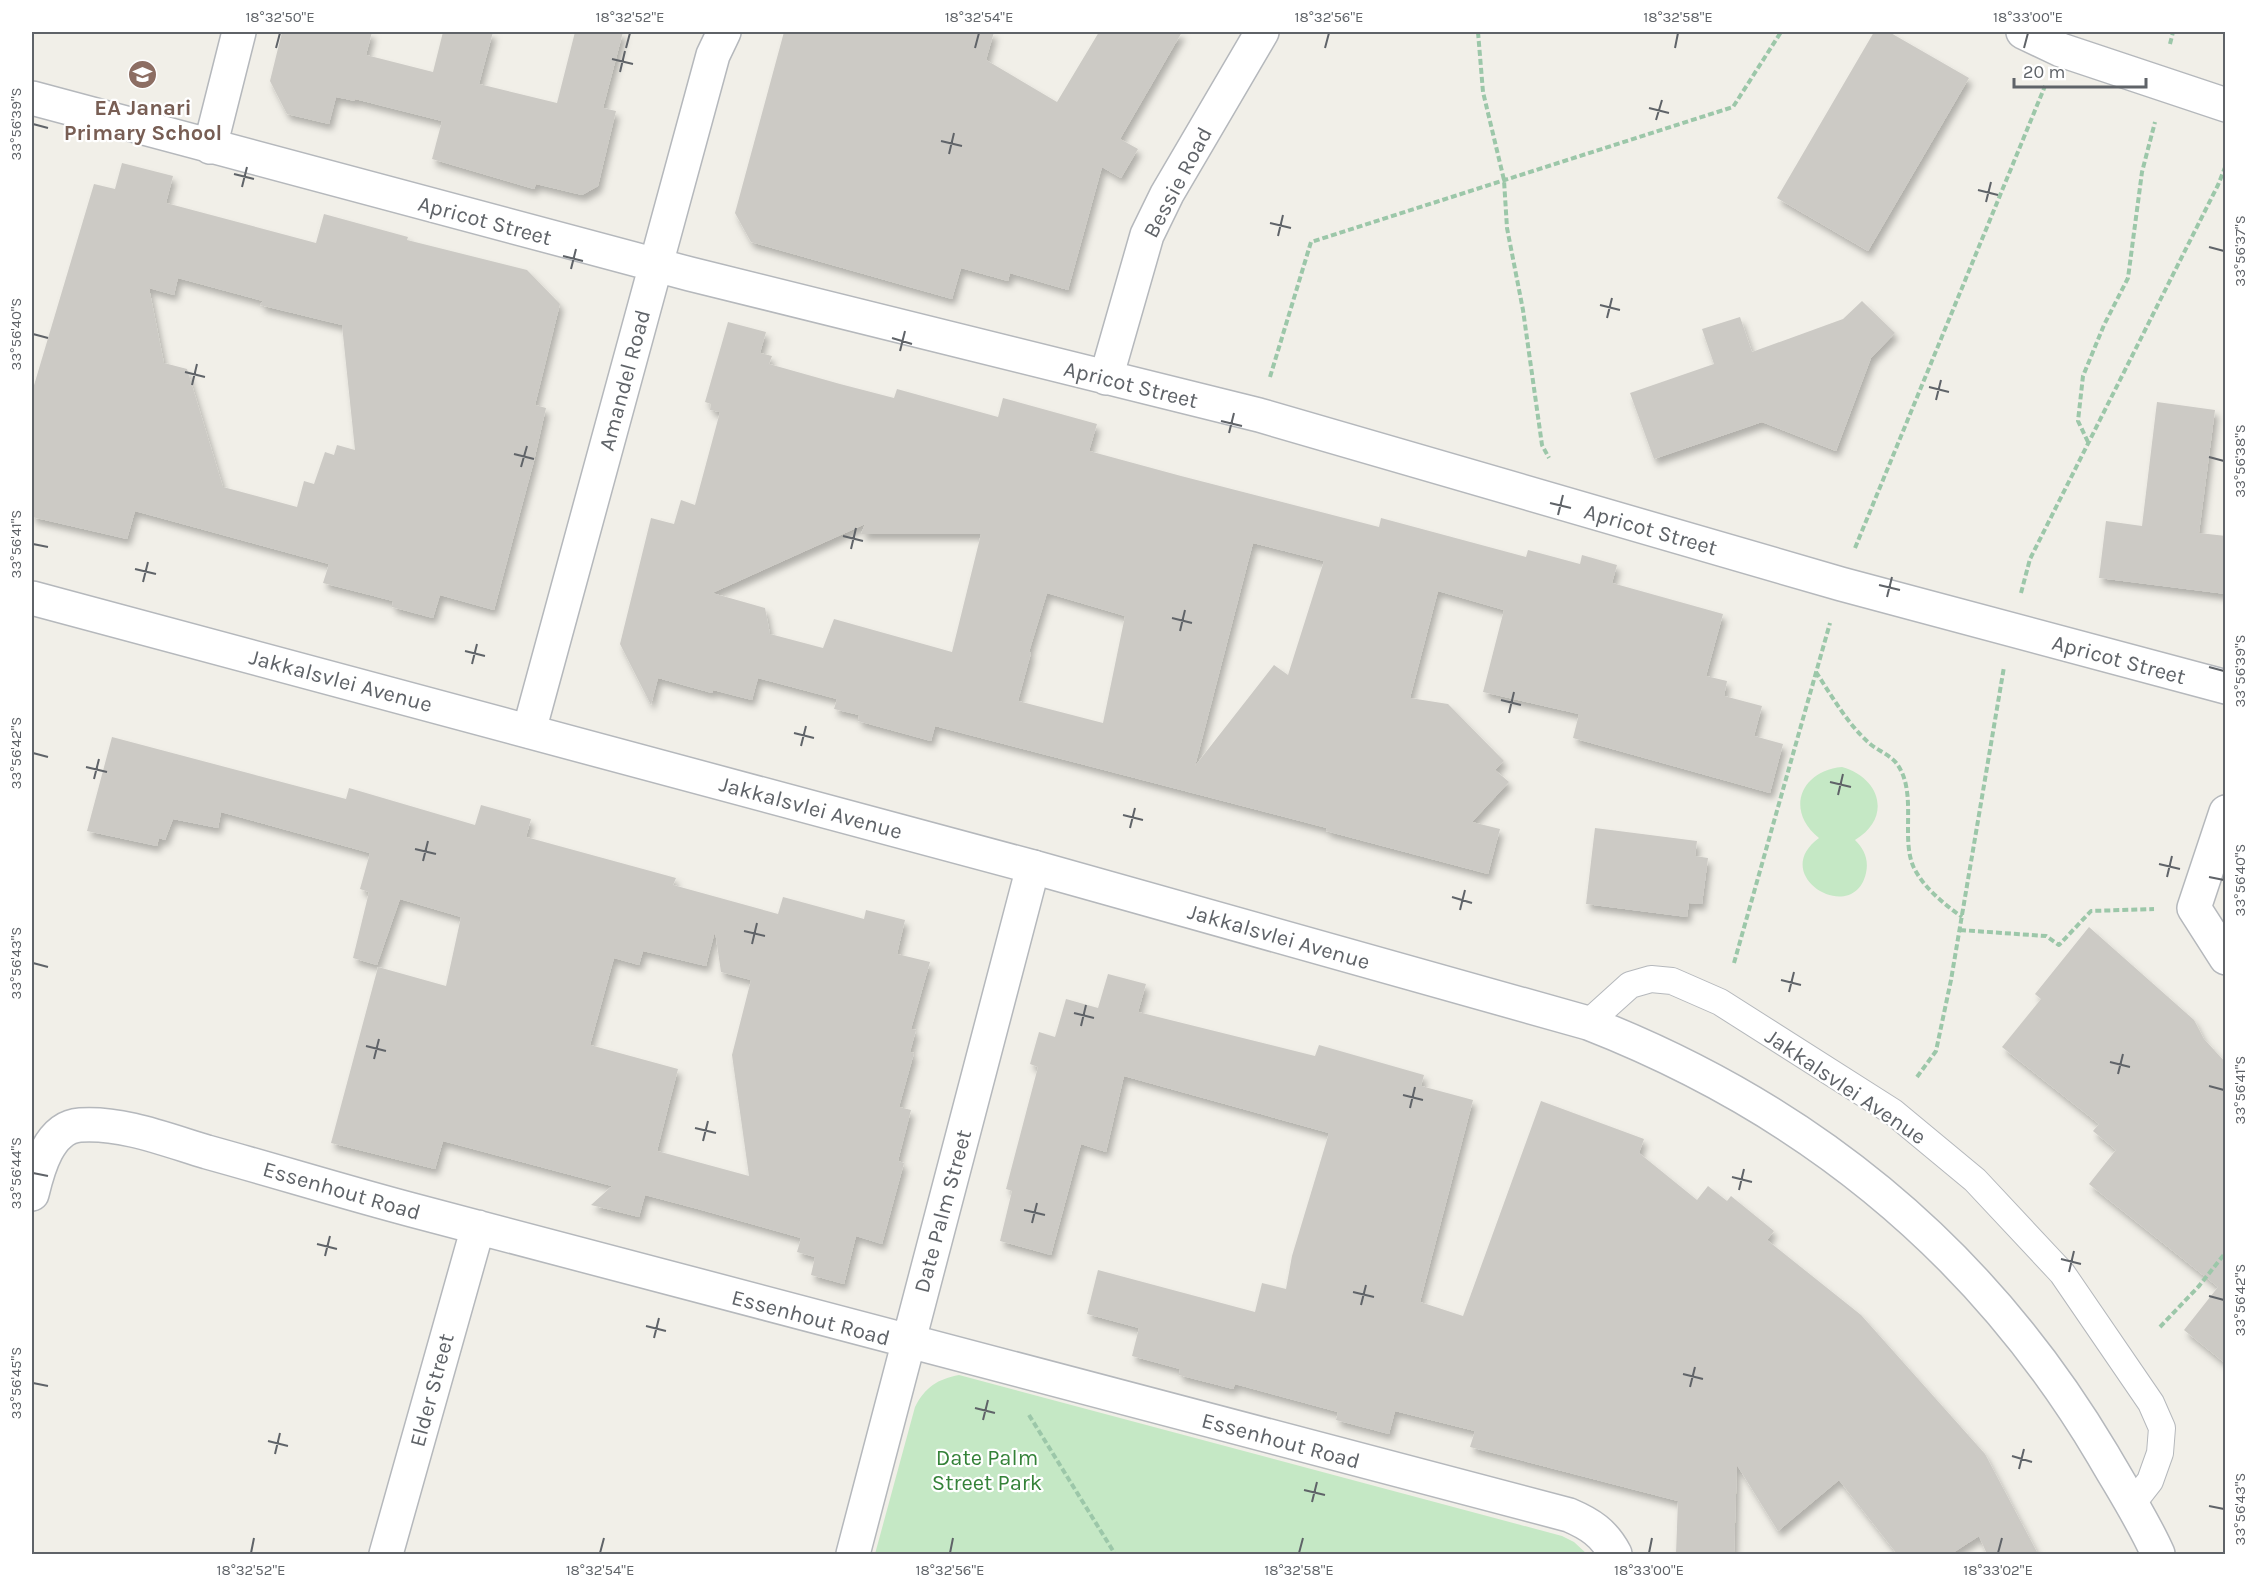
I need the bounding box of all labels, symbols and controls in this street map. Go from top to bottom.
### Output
text: 18°32'50"E [245,8,315,26]
text: 18°32'52"E [595,8,665,26]
text: 18°32'54"E [945,8,1013,26]
text: 18°32'56"E [1295,8,1363,26]
text: 18°32'58"E [1643,8,1713,26]
text: 18°33'00"E [1993,8,2063,26]
scale bar [2014,51,2146,89]
school or university icon: EA Janari Primary School [127,59,159,91]
text: 20 m [2023,61,2065,83]
text: 33°56'39"S [7,87,25,161]
place label: EA Janari Primary School [64,95,222,146]
street label: Bessie Road [1138,123,1218,242]
street label: Apricot Street [415,191,554,251]
text: 33°56'37"S [2231,215,2249,287]
text: 33°56'40"S [7,298,25,370]
street label: Amandel Road [594,307,656,454]
street label: Apricot Street [1061,356,1201,414]
text: 33°56'38"S [2231,424,2249,498]
street label: Apricot Street [1581,499,1720,561]
text: 33°56'41"S [7,510,25,578]
street label: Apricot Street [2049,630,2188,690]
text: 33°56'39"S [2231,634,2249,708]
street label: Jakkalsvlei Avenue [246,644,435,718]
text: 33°56'42"S [7,717,25,789]
street label: Jakkalsvlei Avenue [716,771,905,845]
text: 33°56'40"S [2231,844,2249,916]
street label: Jakkalsvlei Avenue [1185,899,1373,975]
text: 33°56'43"S [7,927,25,999]
street label: Jakkalsvlei Avenue [1760,1023,1931,1150]
text: 33°56'41"S [2231,1056,2249,1124]
street label: Date Palm Street [909,1127,977,1296]
text: 33°56'44"S [7,1137,25,1209]
street label: Essenhout Road [260,1156,424,1226]
text: 33°56'42"S [2231,1264,2249,1336]
street label: Essenhout Road [729,1284,893,1352]
street label: Elder Street [404,1331,460,1450]
text: 33°56'45"S [7,1347,25,1419]
street label: Essenhout Road [1199,1407,1363,1475]
park label: Date Palm Street Park [932,1445,1042,1496]
text: 33°56'43"S [2231,1473,2249,1545]
text: 18°32'52"E [216,1561,286,1579]
text: 18°32'54"E [566,1561,634,1579]
text: 18°32'56"E [916,1561,984,1579]
text: 18°32'58"E [1264,1561,1334,1579]
text: 18°33'00"E [1614,1561,1684,1579]
text: 18°33'02"E [1963,1561,2033,1579]

